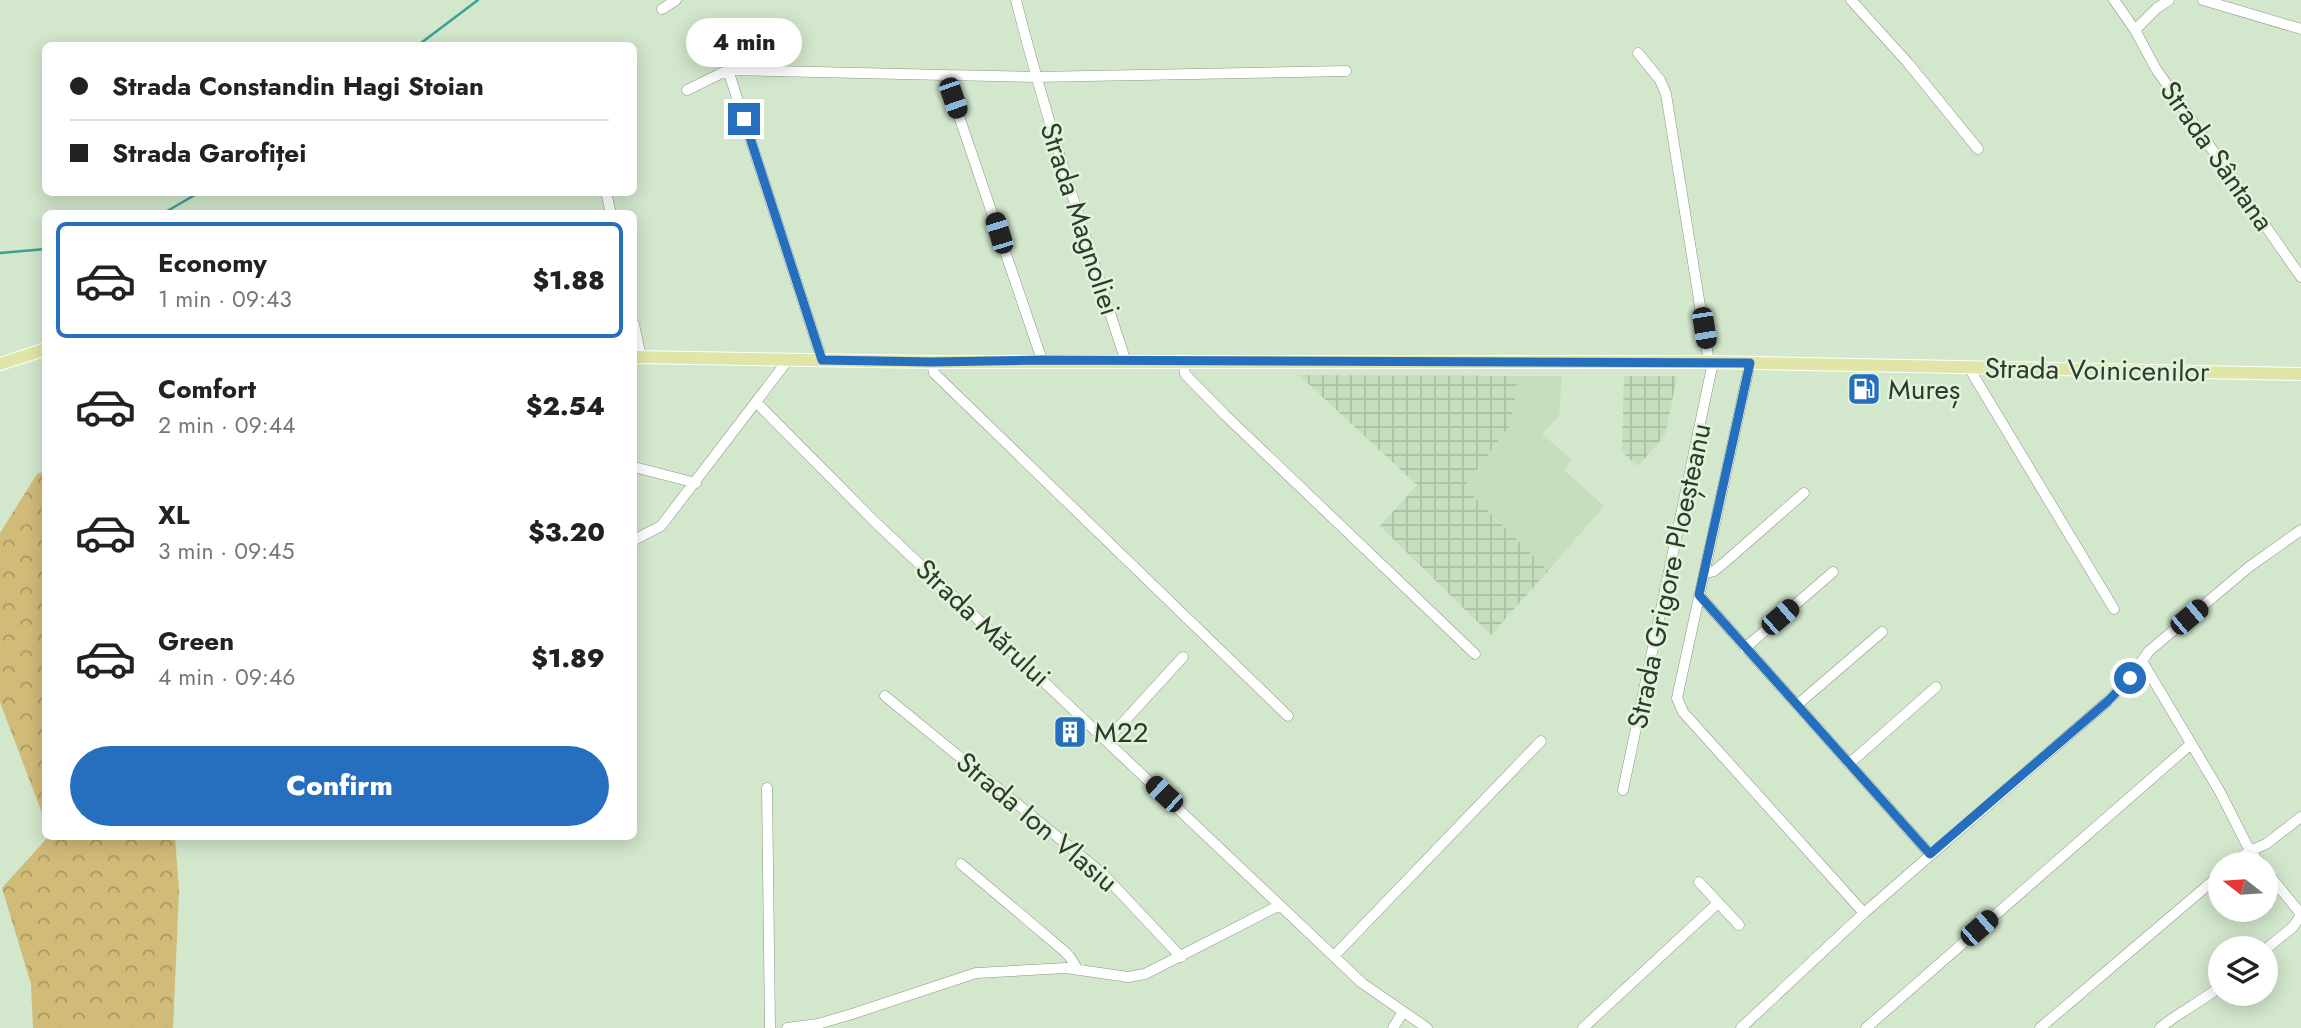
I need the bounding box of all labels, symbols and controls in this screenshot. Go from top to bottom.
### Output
callout: 4 min [686,18,802,66]
text: 4 min [713,25,775,59]
text: Strada Constandin Hagi Stoian [112,67,484,105]
street label: Strada Sântana [2150,73,2284,239]
car [937,75,970,121]
route end [728,103,760,135]
street label: Strada Magnoliei [1030,117,1130,321]
text: Strada Garofiței [112,134,306,172]
car [983,210,1016,256]
text: Economy [158,244,267,282]
icon: car [74,249,137,312]
text: $1.88 [532,261,605,299]
text: 1 min · 09:43 [158,282,292,316]
car [1691,306,1718,350]
street label: Strada Voinicenilor [1984,348,2210,392]
place label: Mureș [1888,369,1960,410]
text: Comfort [158,370,256,408]
fuel station icon: Mureș [1845,370,1883,408]
icon: car [74,375,137,438]
text: $2.54 [526,387,605,425]
text: 2 min · 09:44 [158,408,295,442]
street label: Strada Grigore Ploeșteanu [1617,419,1721,733]
text: XL [158,496,190,534]
icon: car [74,501,137,564]
text: $3.20 [528,513,605,551]
text: 3 min · 09:45 [158,534,294,568]
street label: Strada Mărului [906,549,1060,697]
car [1758,595,1803,639]
car [2167,595,2212,639]
text: Green [158,622,234,660]
icon: car [74,627,137,690]
text: $1.89 [531,639,605,677]
text: 4 min · 09:46 [158,660,296,694]
route start [2114,662,2146,694]
place label: M22 [1094,712,1149,753]
building icon: M22 [1051,713,1089,751]
street label: Strada Ion Vlasiu [947,742,1127,902]
button: Confirm [70,746,609,826]
car [1142,772,1187,816]
north arrow [2208,852,2278,922]
map controls [2208,852,2278,1006]
car [1957,906,2002,950]
button: layers [2208,936,2278,1006]

